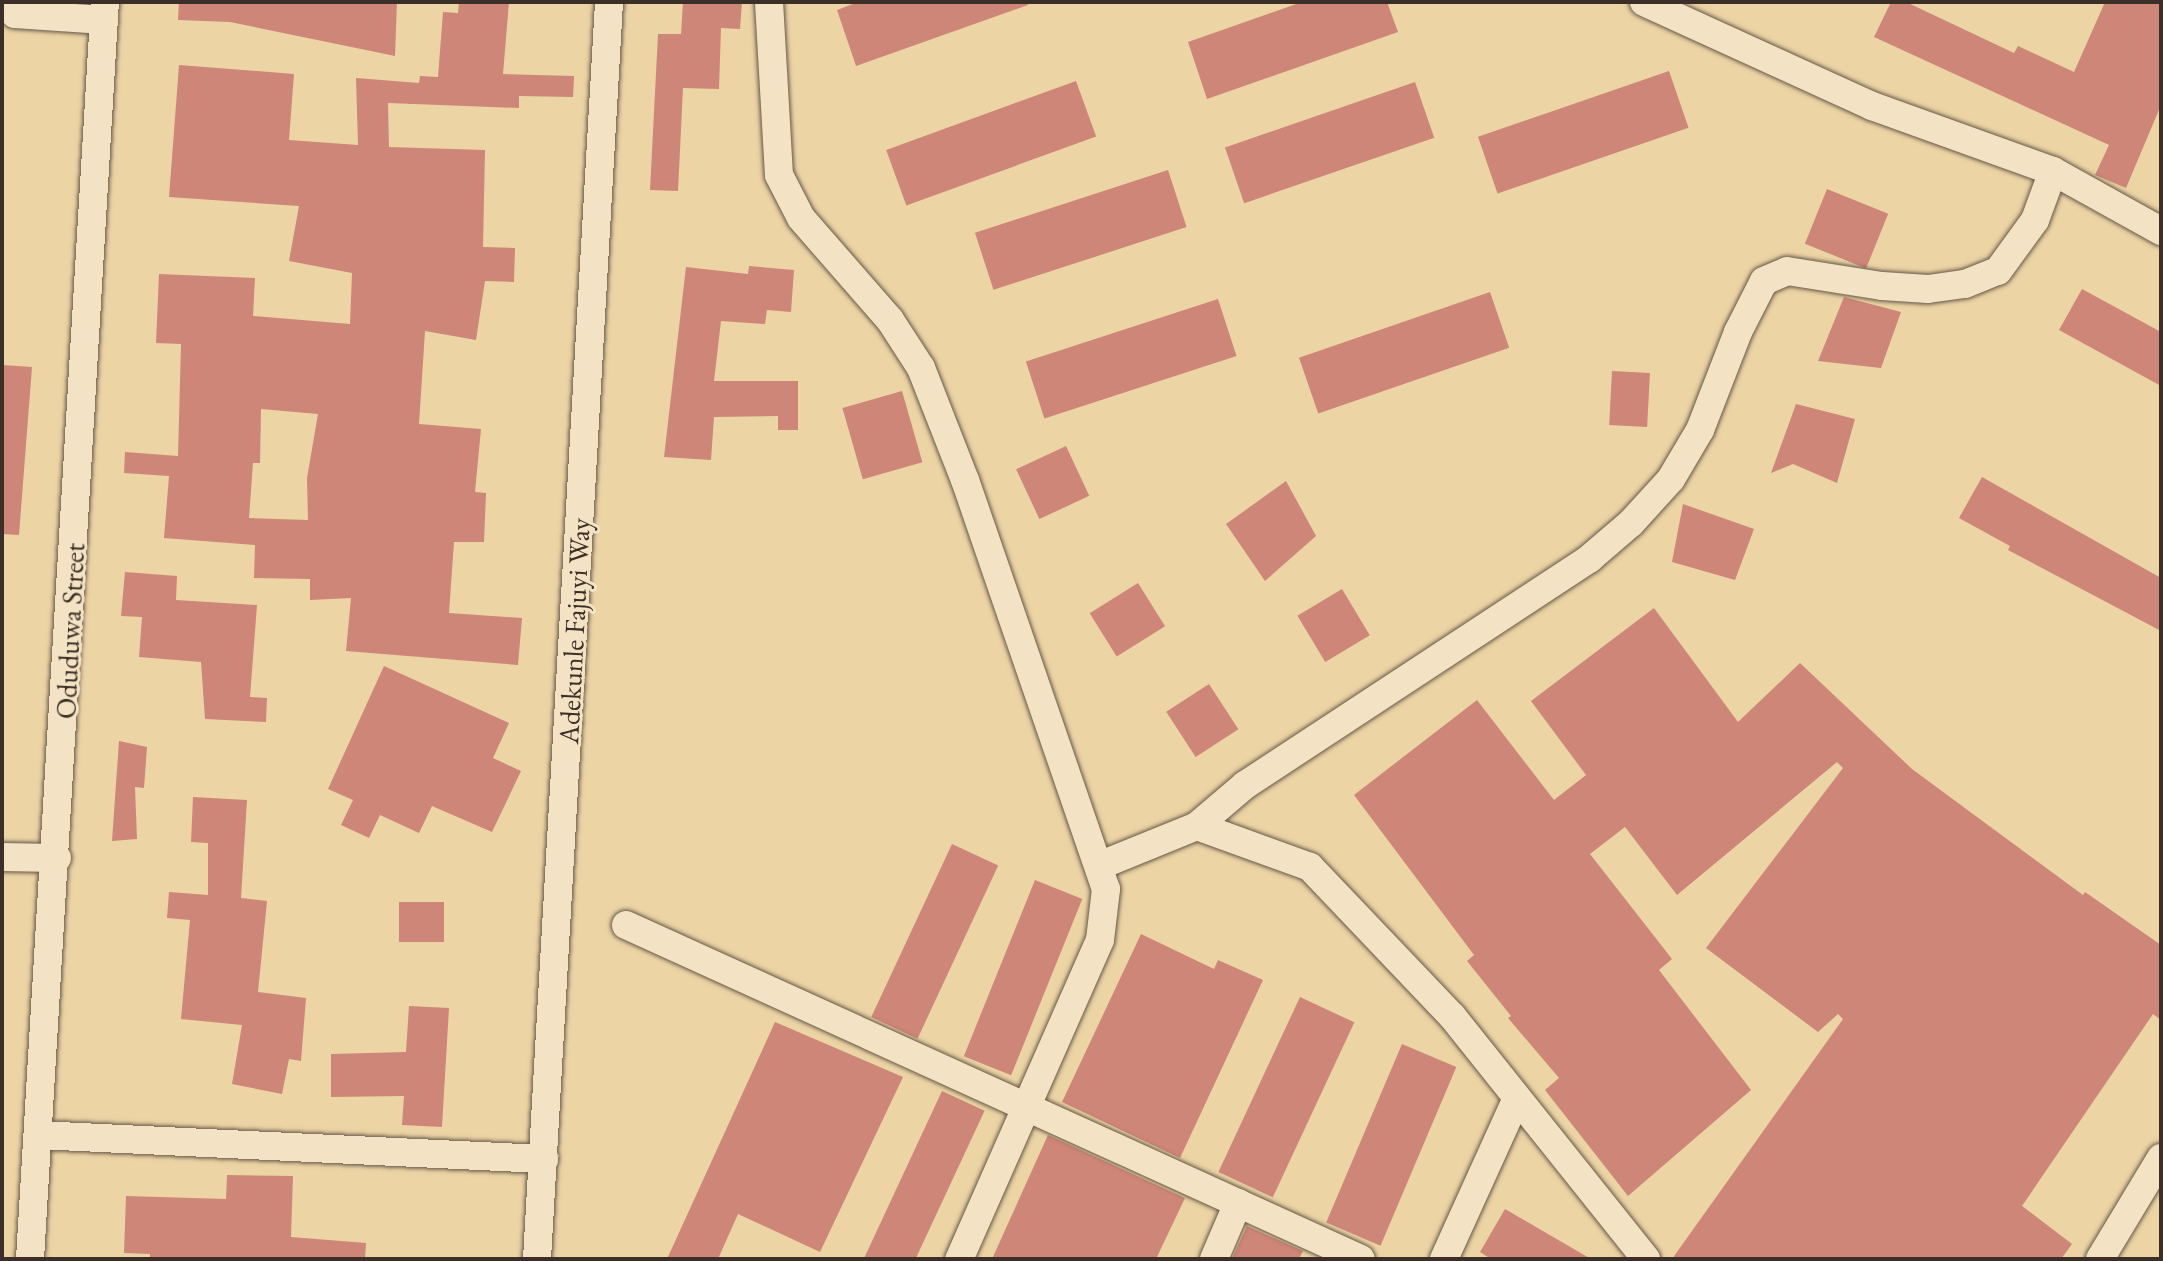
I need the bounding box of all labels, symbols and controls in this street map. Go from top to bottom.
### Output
street label: Adekunle Fajuyi Way [551,517,597,745]
street label: Oduduwa Street [49,542,91,720]

